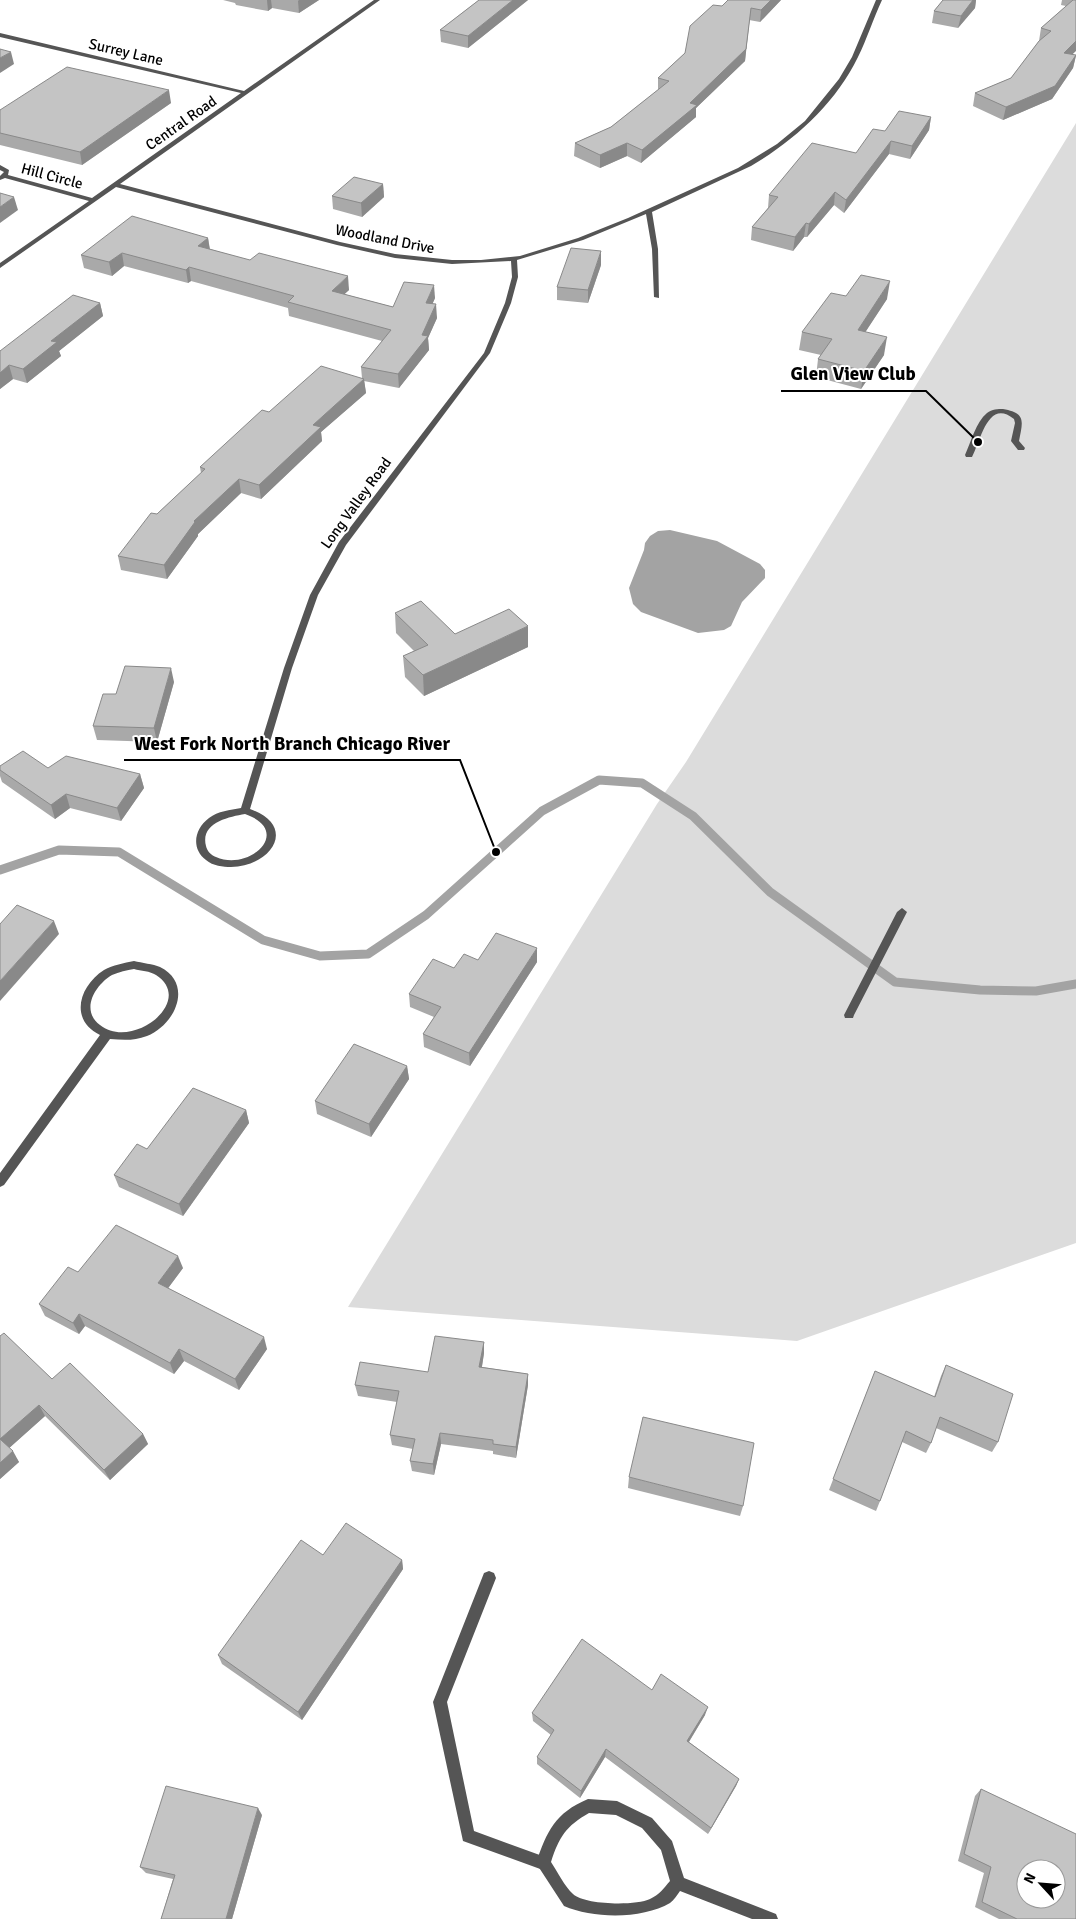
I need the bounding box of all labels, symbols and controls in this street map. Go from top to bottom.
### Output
street label: Surrey Lane [87,35,165,69]
street label: Central Road [142,92,220,154]
street label: Hill Circle [19,159,85,193]
street label: Woodland Drive [334,221,436,257]
callout: Glen View Club [781,357,926,391]
text: Glen View Club [790,362,916,386]
street label: Long Valley Road [317,454,395,552]
callout: West Fork North Branch Chicago River [124,726,460,760]
text: West Fork North Branch Chicago River [134,732,450,756]
north arrow [1016,1859,1066,1909]
text: N [1020,1870,1040,1887]

